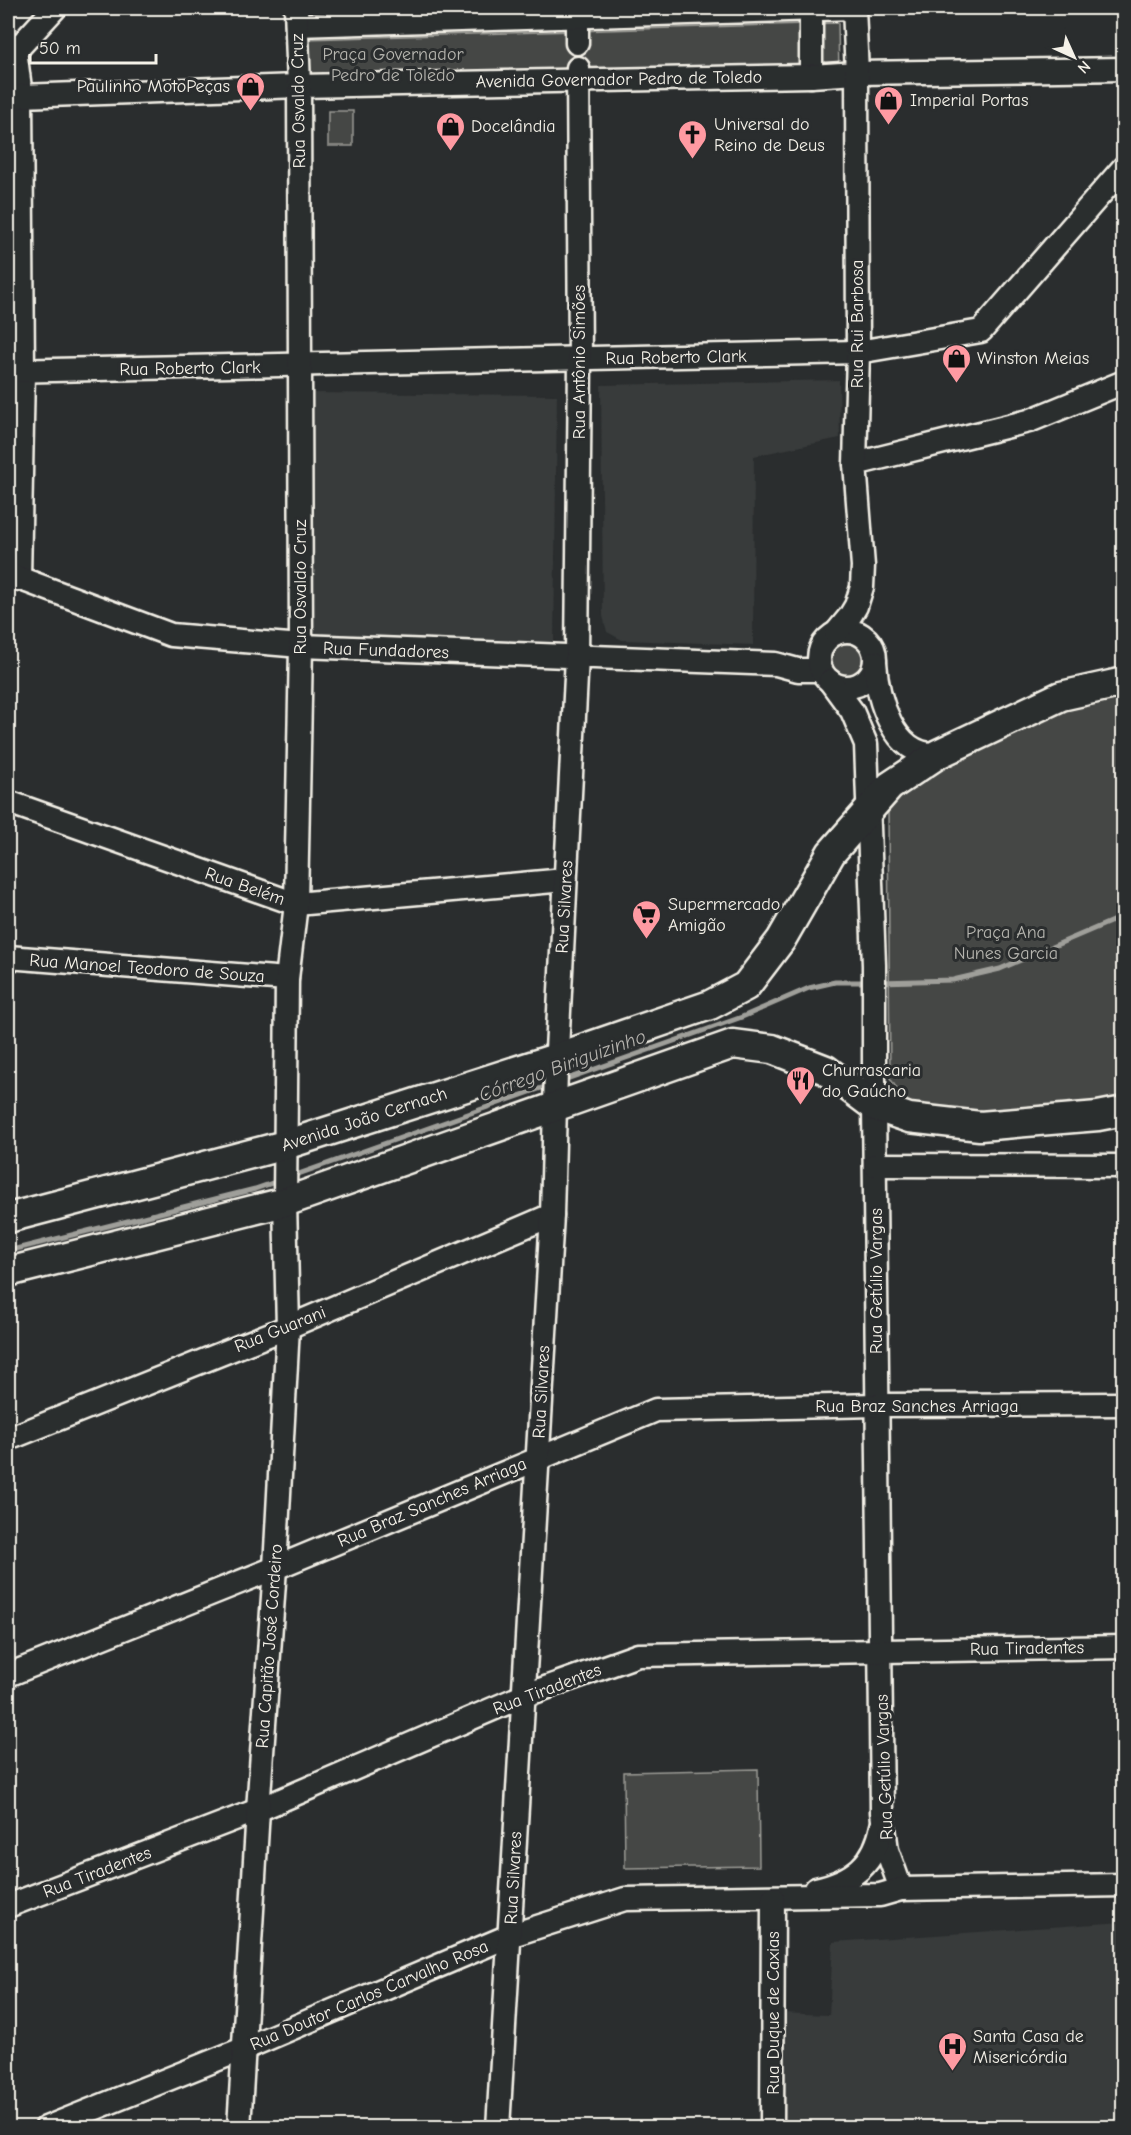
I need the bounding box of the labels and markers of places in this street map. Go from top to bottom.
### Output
shop icon: Paulinho MotoPeças [235,70,267,112]
place label: Paulinho MotoPeças [77,76,230,97]
shop icon: Imperial Portas [873,84,905,126]
place label: Imperial Portas [910,90,1028,111]
shop icon: Docelândia [434,110,466,152]
place label: Universal do Reino de Deus [714,114,825,156]
place label: Docelândia [471,116,556,137]
church icon: Universal do Reino de Deus [677,118,709,160]
shop icon: Winston Meias [940,342,972,384]
place label: Winston Meias [977,348,1089,369]
place label: Supermercado Amigão [668,894,780,936]
supermarket icon: Supermercado Amigão [631,898,663,940]
place label: Churrascaria do Gaúcho [822,1060,921,1102]
restaurant icon: Churrascaria do Gaúcho [785,1064,817,1106]
place label: Santa Casa de Misericórdia [973,2026,1084,2068]
hospital icon: Santa Casa de Misericórdia [936,2030,968,2072]

